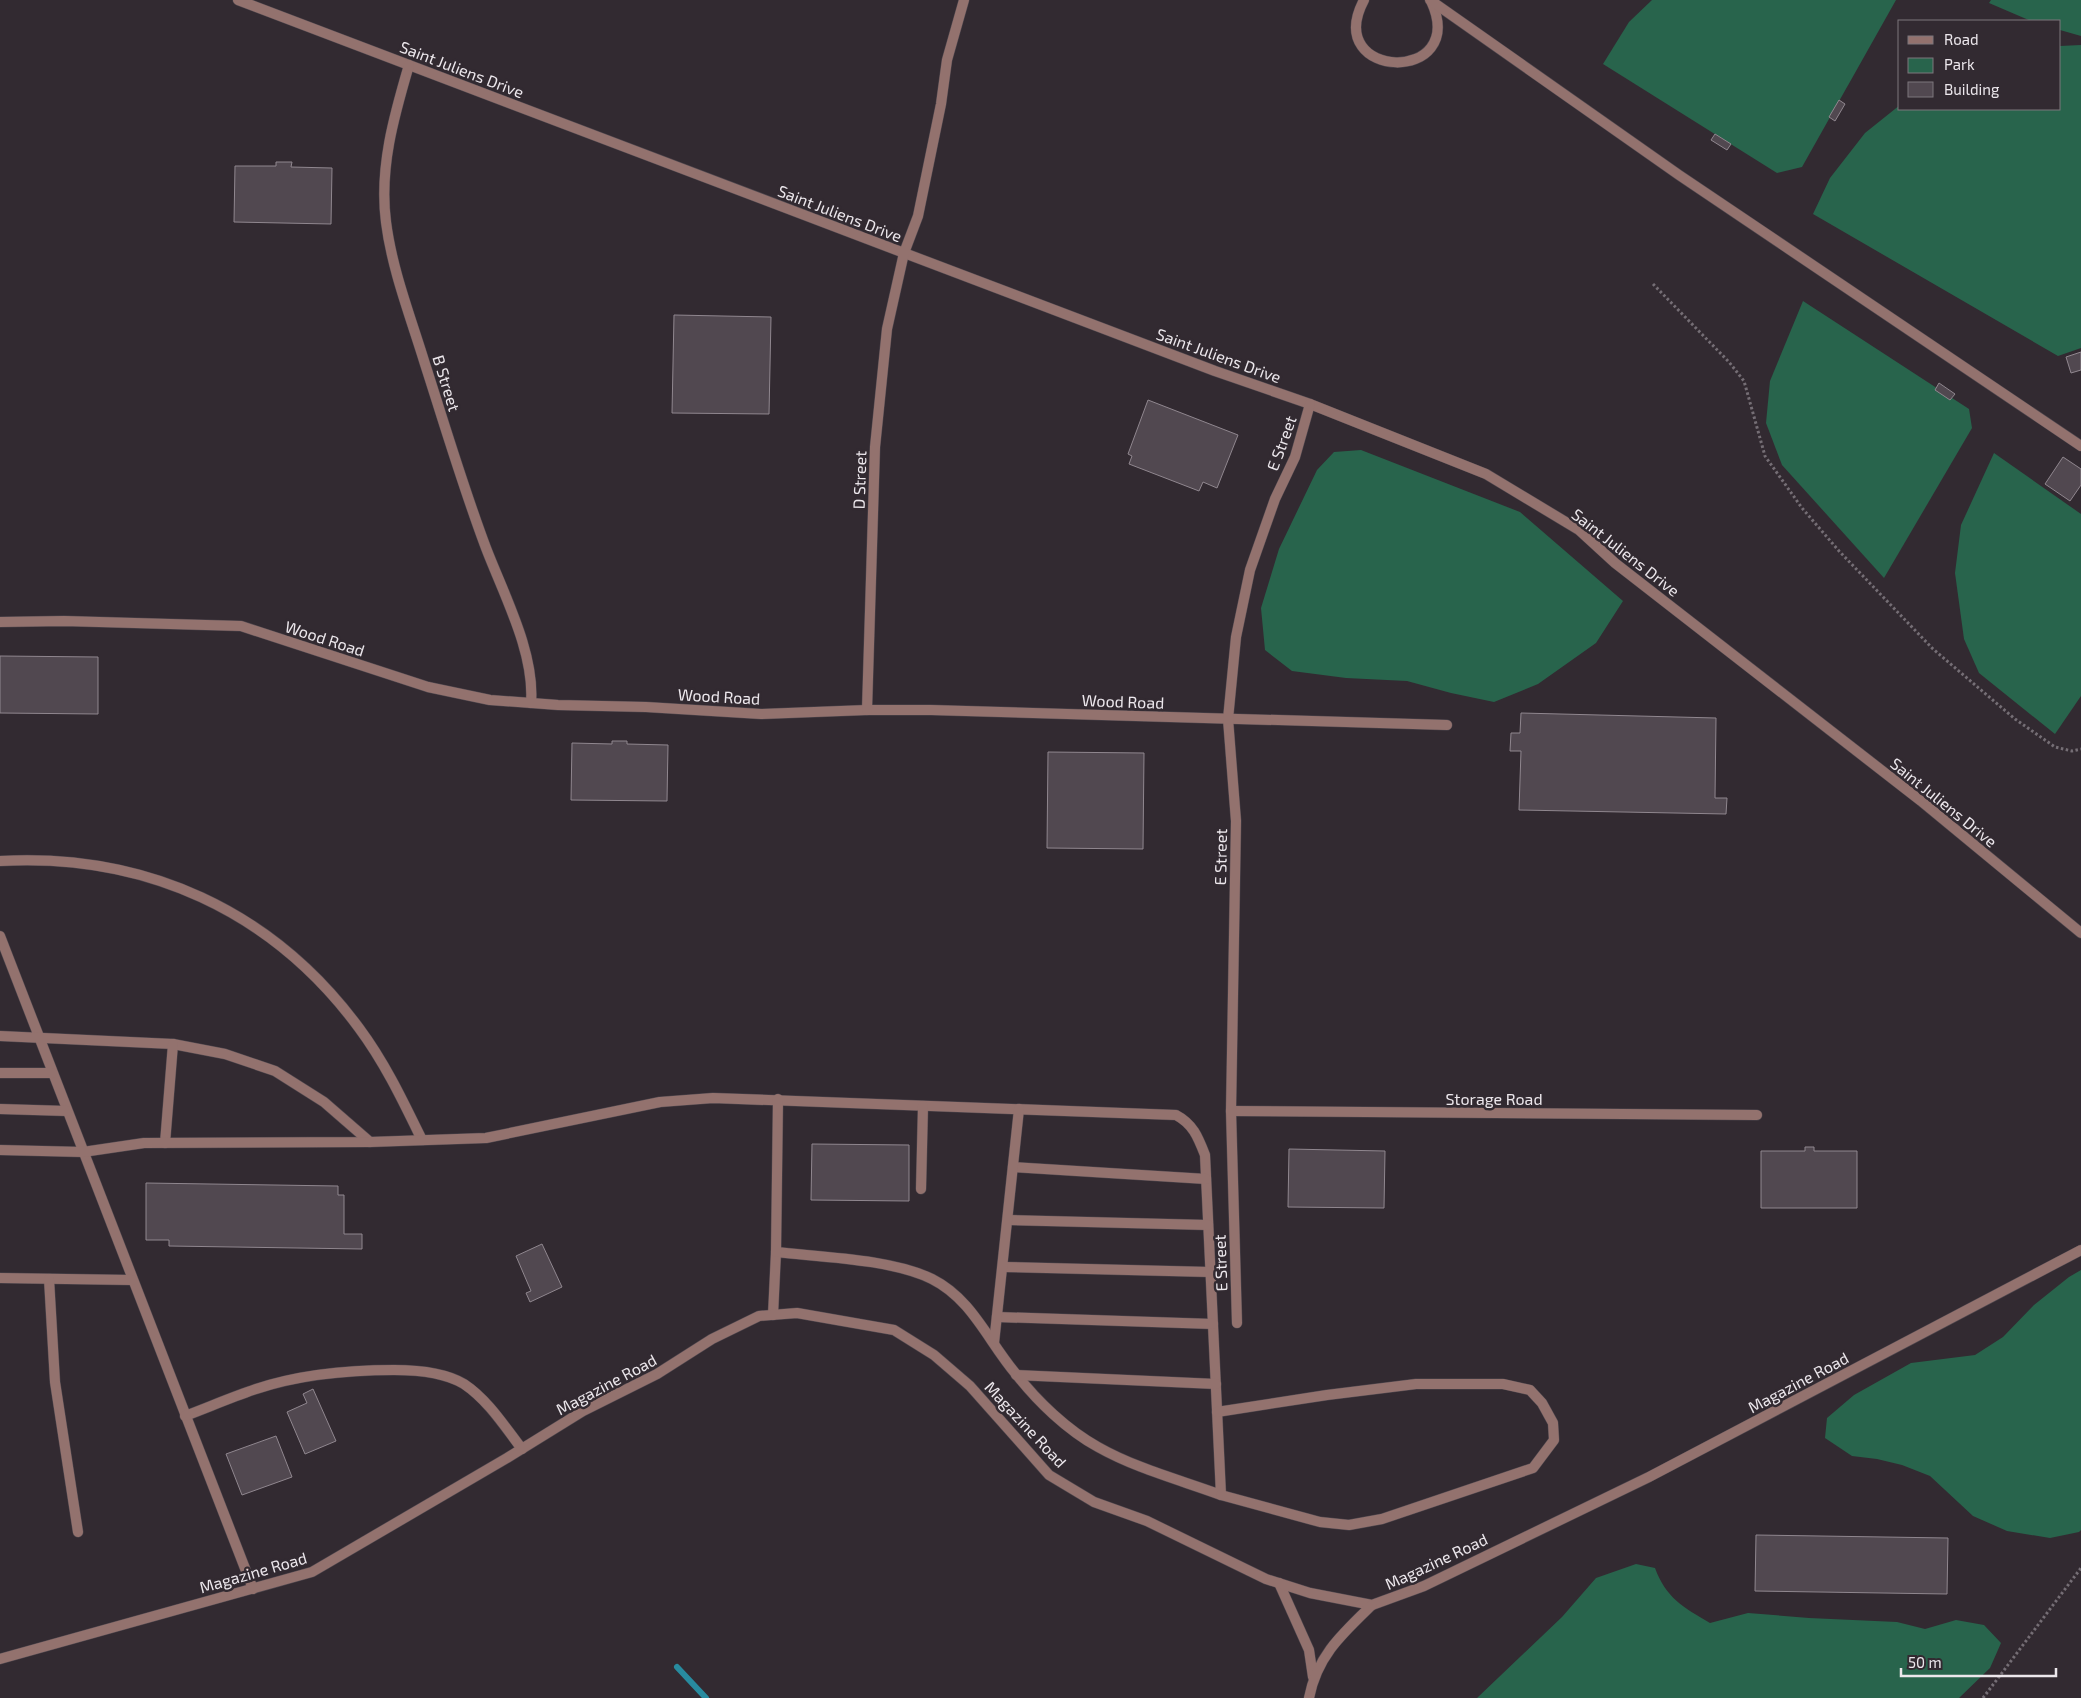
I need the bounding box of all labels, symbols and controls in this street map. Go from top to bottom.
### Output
legend [1898,20,2061,110]
text: Road [1944,30,1979,48]
street label: Saint Juliens Drive [397,37,527,101]
text: Park [1944,55,1975,73]
text: Building [1944,80,2000,98]
street label: Saint Juliens Drive [775,181,905,245]
street label: Saint Juliens Drive [1154,324,1284,386]
street label: B Street [429,353,465,413]
street label: E Street [1262,413,1300,473]
street label: D Street [848,450,870,510]
street label: Saint Juliens Drive [1568,504,1684,600]
street label: Wood Road [283,616,367,660]
street label: Wood Road [677,684,761,708]
street label: Wood Road [1081,690,1165,712]
street label: Saint Juliens Drive [1887,753,2001,851]
street label: E Street [1210,828,1230,886]
street label: Storage Road [1445,1089,1543,1108]
street label: E Street [1210,1234,1230,1292]
street label: Magazine Road [1745,1348,1851,1416]
street label: Magazine Road [553,1350,659,1418]
street label: Magazine Road [981,1377,1071,1471]
street label: Magazine Road [1382,1529,1490,1593]
street label: Magazine Road [197,1548,309,1596]
scale bar [1901,1646,2056,1678]
text: 50 m [1908,1653,1942,1671]

